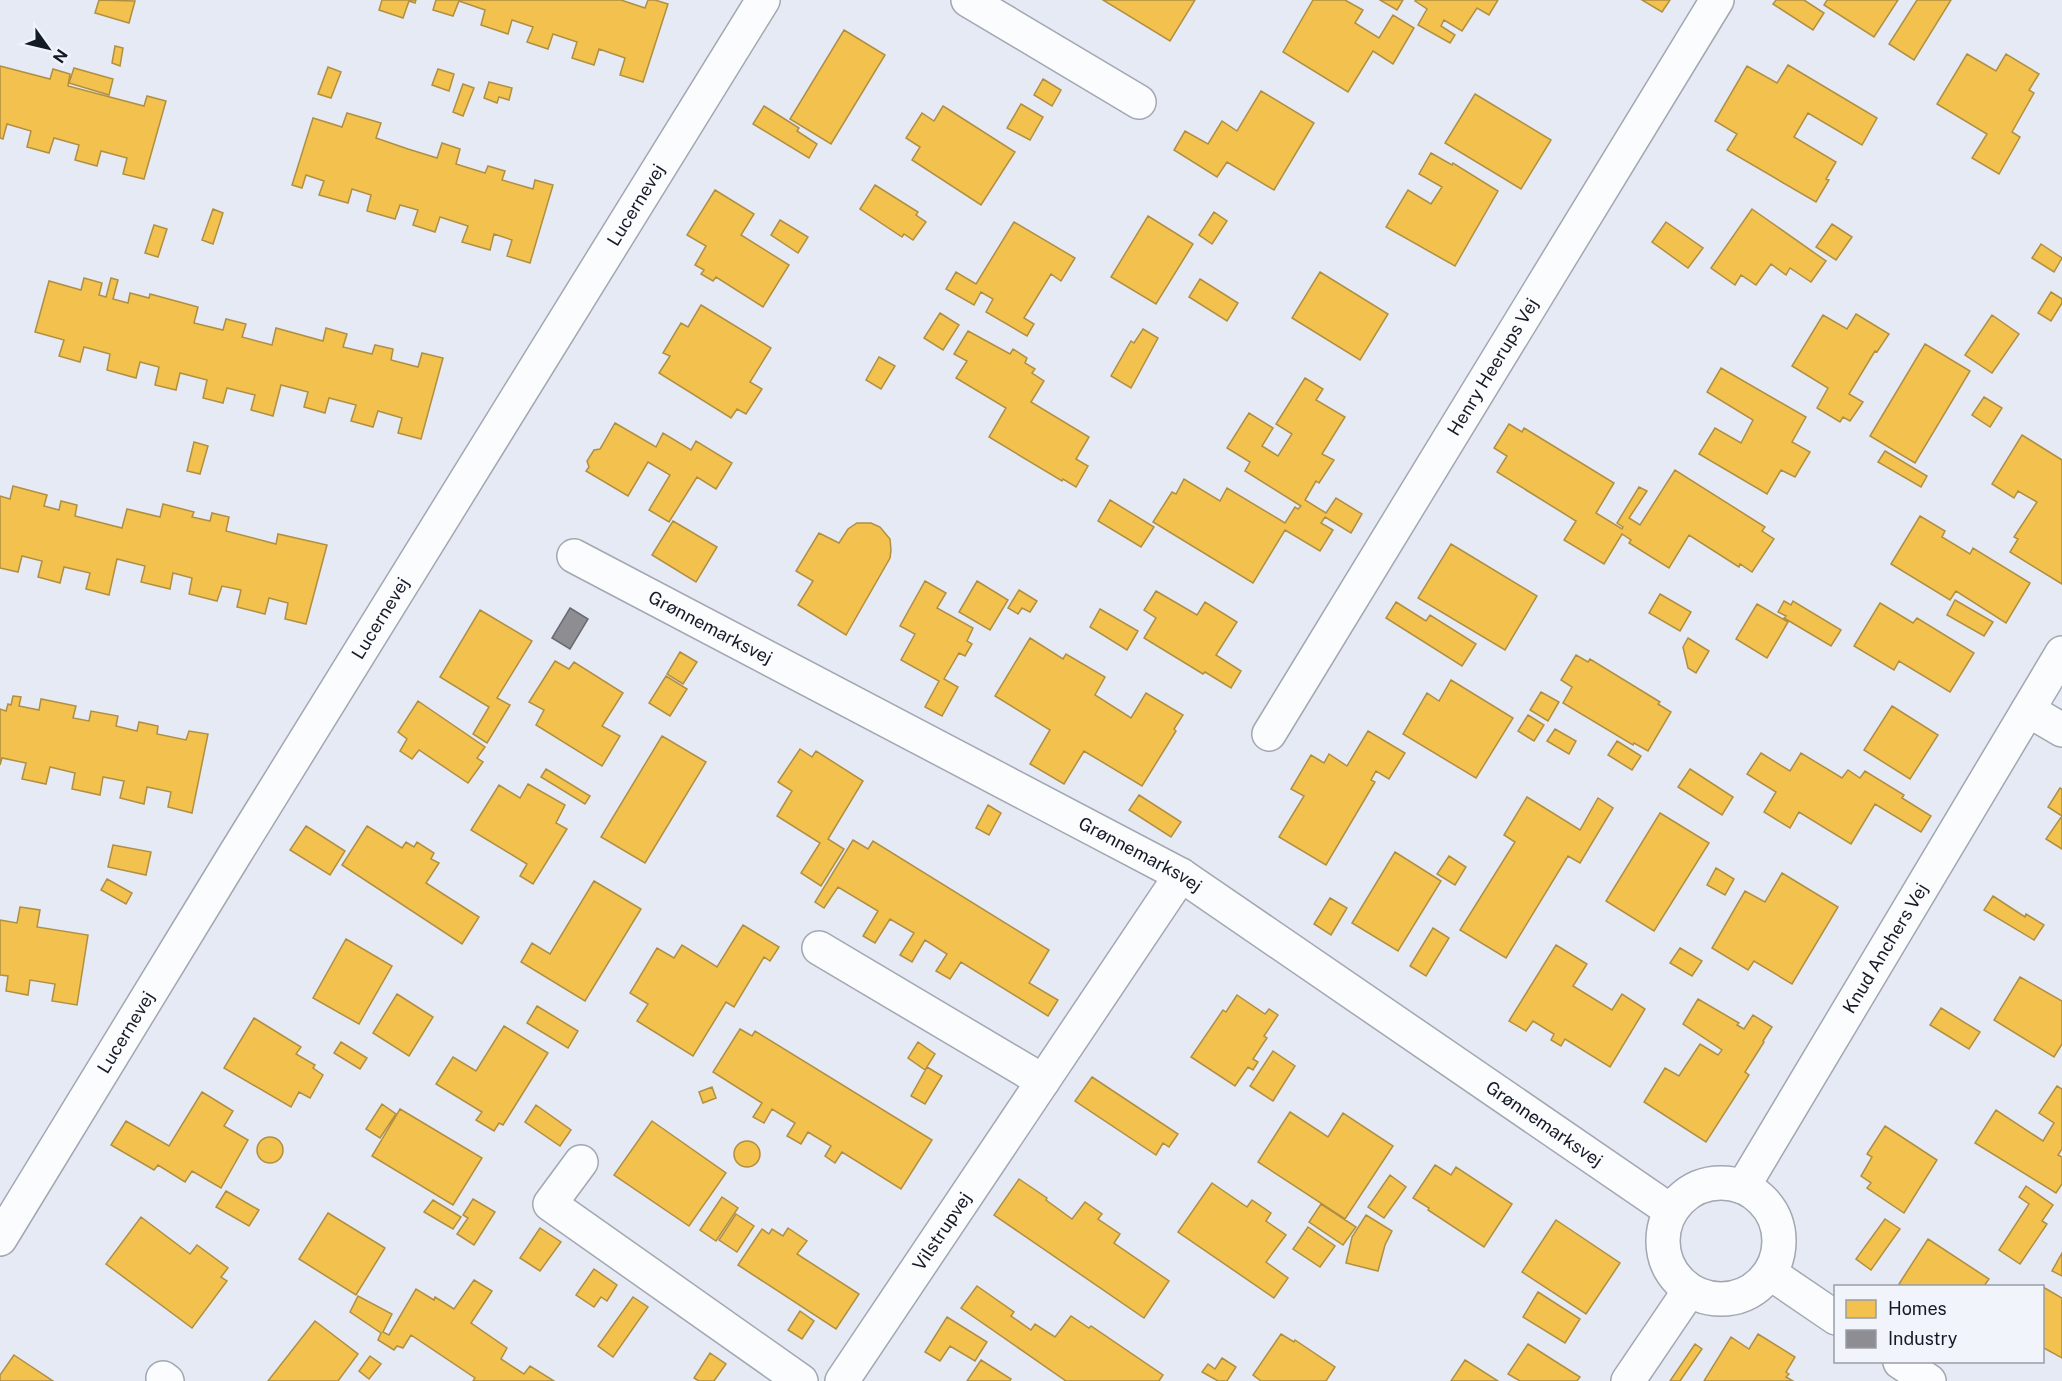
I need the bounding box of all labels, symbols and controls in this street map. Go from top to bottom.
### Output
north arrow [18,18,78,78]
text: N [49,46,71,67]
street label: Lucernevej [603,160,669,250]
street label: Henry Heerups Vej [1443,294,1542,439]
street label: Lucernevej [347,573,413,663]
street label: Grønnemarksvej [645,586,776,668]
street label: Grønnemarksvej [1075,812,1206,896]
street label: Knud Anchers Vej [1838,879,1932,1017]
street label: Lucernevej [93,987,159,1077]
street label: Grønnemarksvej [1482,1076,1607,1171]
street label: Vilstrupvej [908,1188,975,1274]
legend [1834,1285,2044,1363]
text: Homes [1888,1298,1947,1319]
text: Industry [1888,1328,1958,1349]

